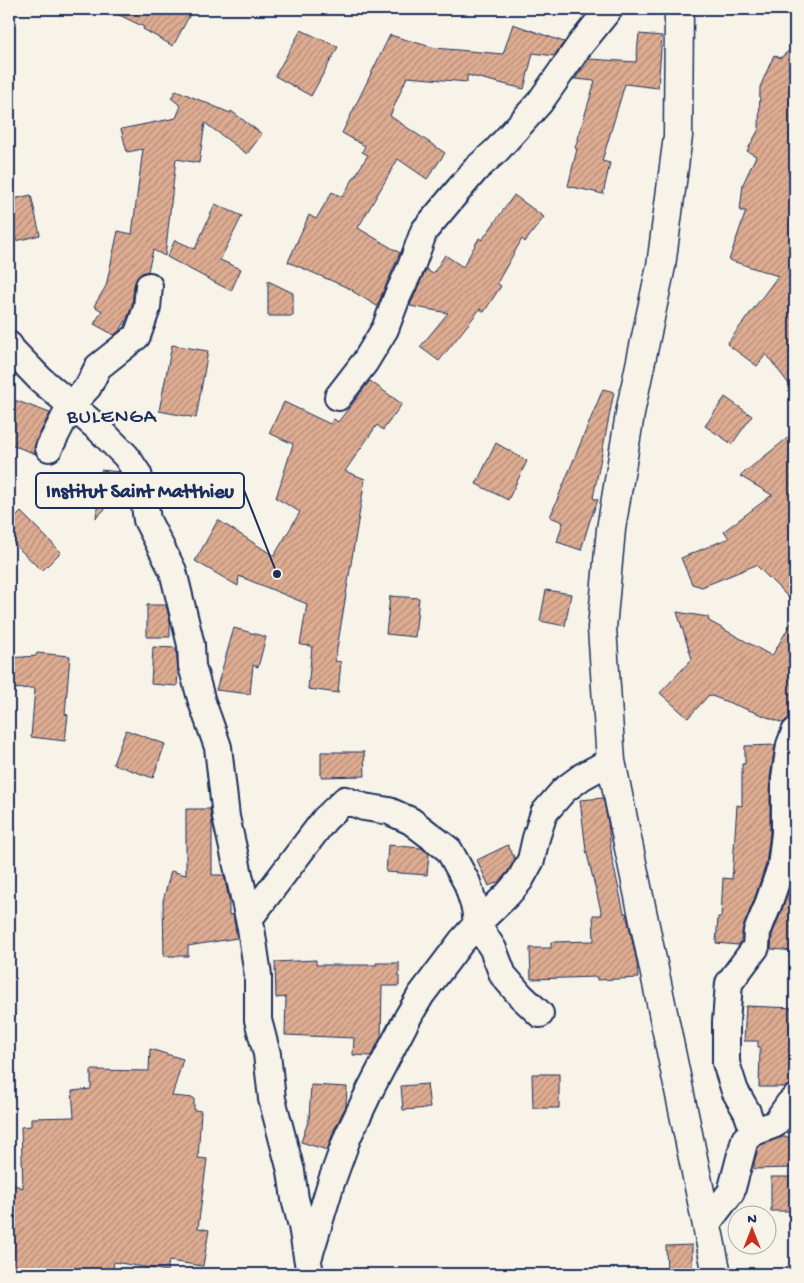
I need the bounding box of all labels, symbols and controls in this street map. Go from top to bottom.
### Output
district label: BULENGA [66,406,158,431]
callout: Institut Saint Matthieu [36,473,244,508]
text: Institut Saint Matthieu [46,482,235,505]
north arrow [726,1206,776,1256]
text: N [747,1211,757,1228]

